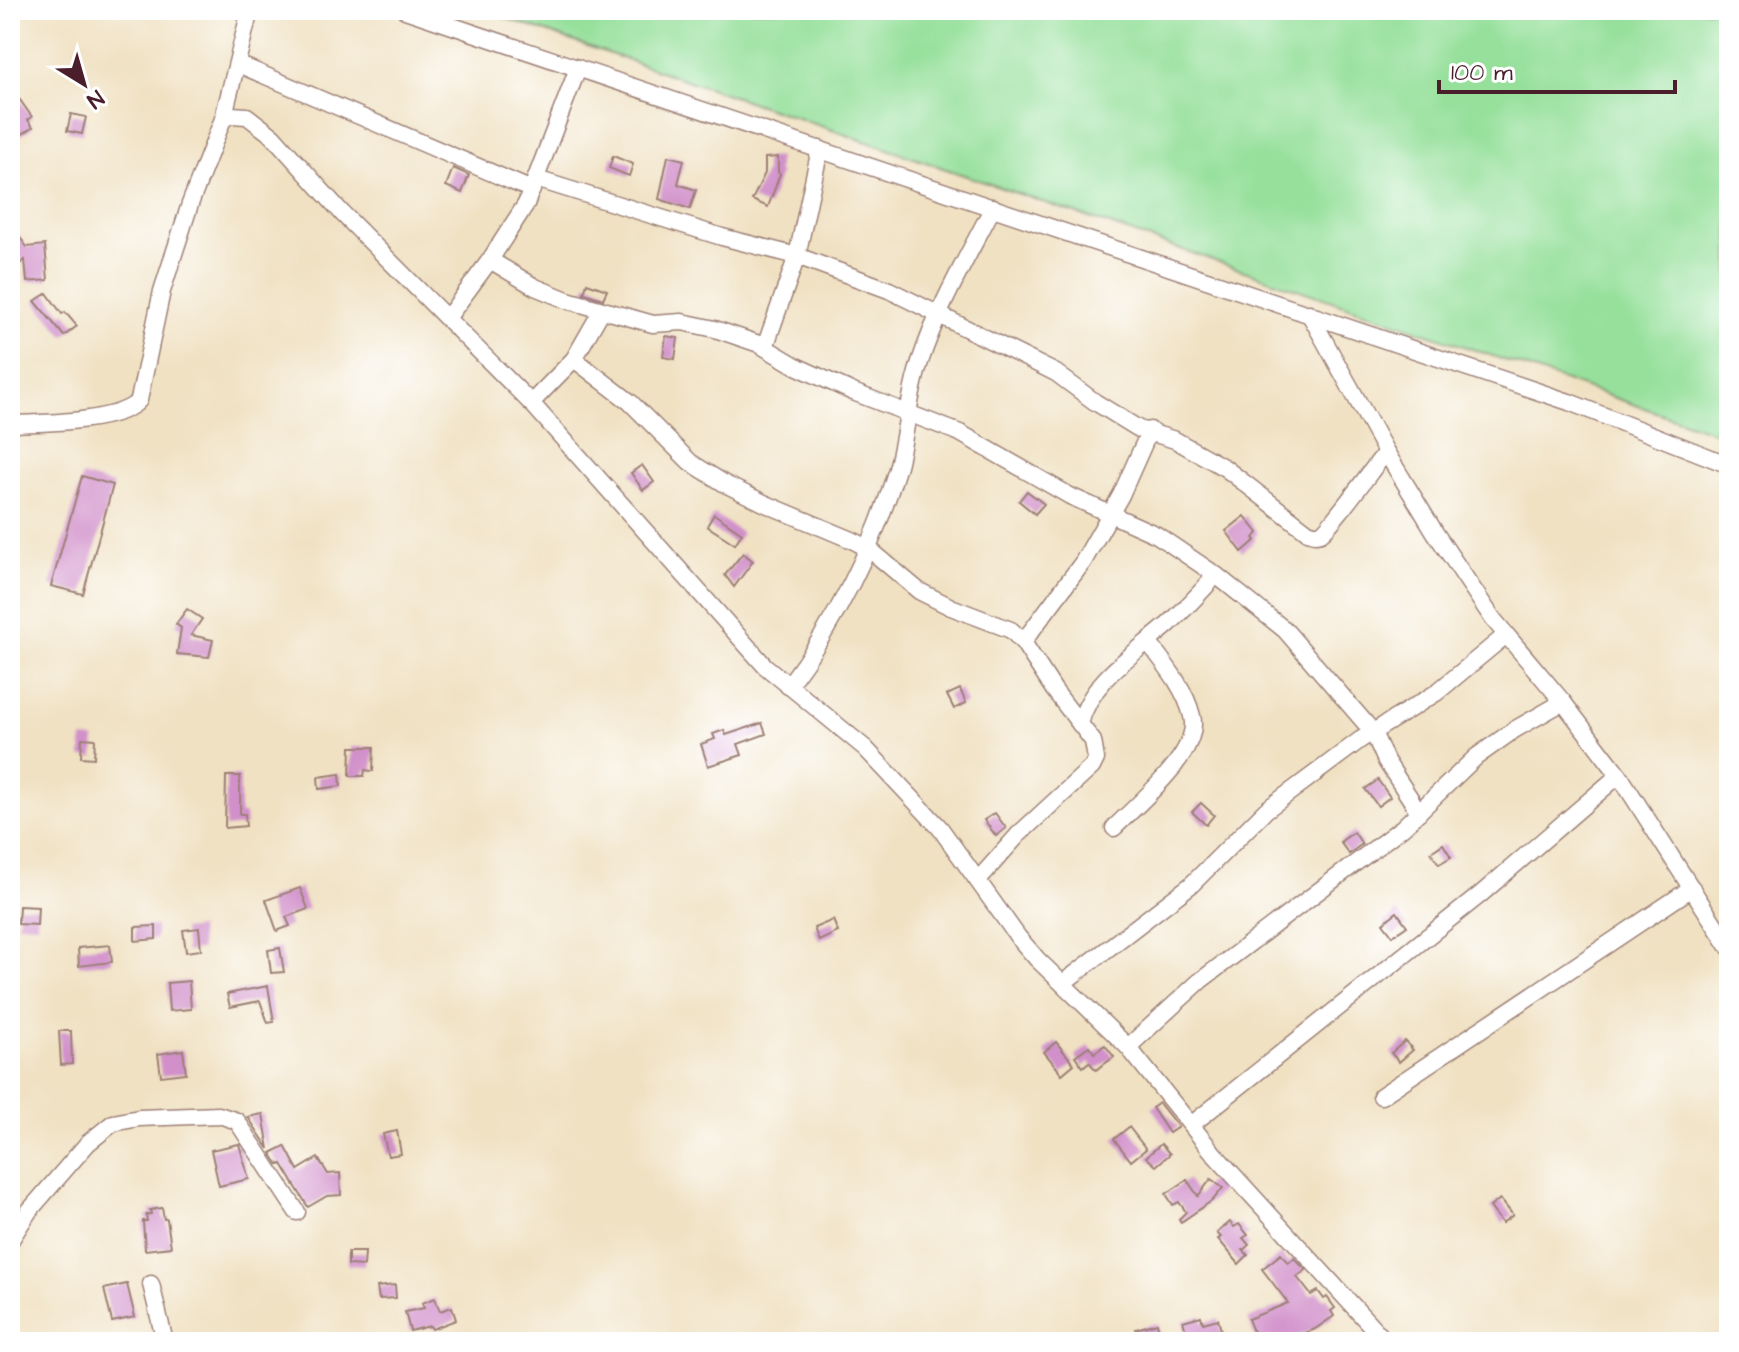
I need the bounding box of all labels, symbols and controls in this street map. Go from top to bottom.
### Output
north arrow [44,44,124,124]
scale bar [1439,44,1675,94]
text: 100 m [1451,56,1513,90]
text: N [80,82,110,115]

